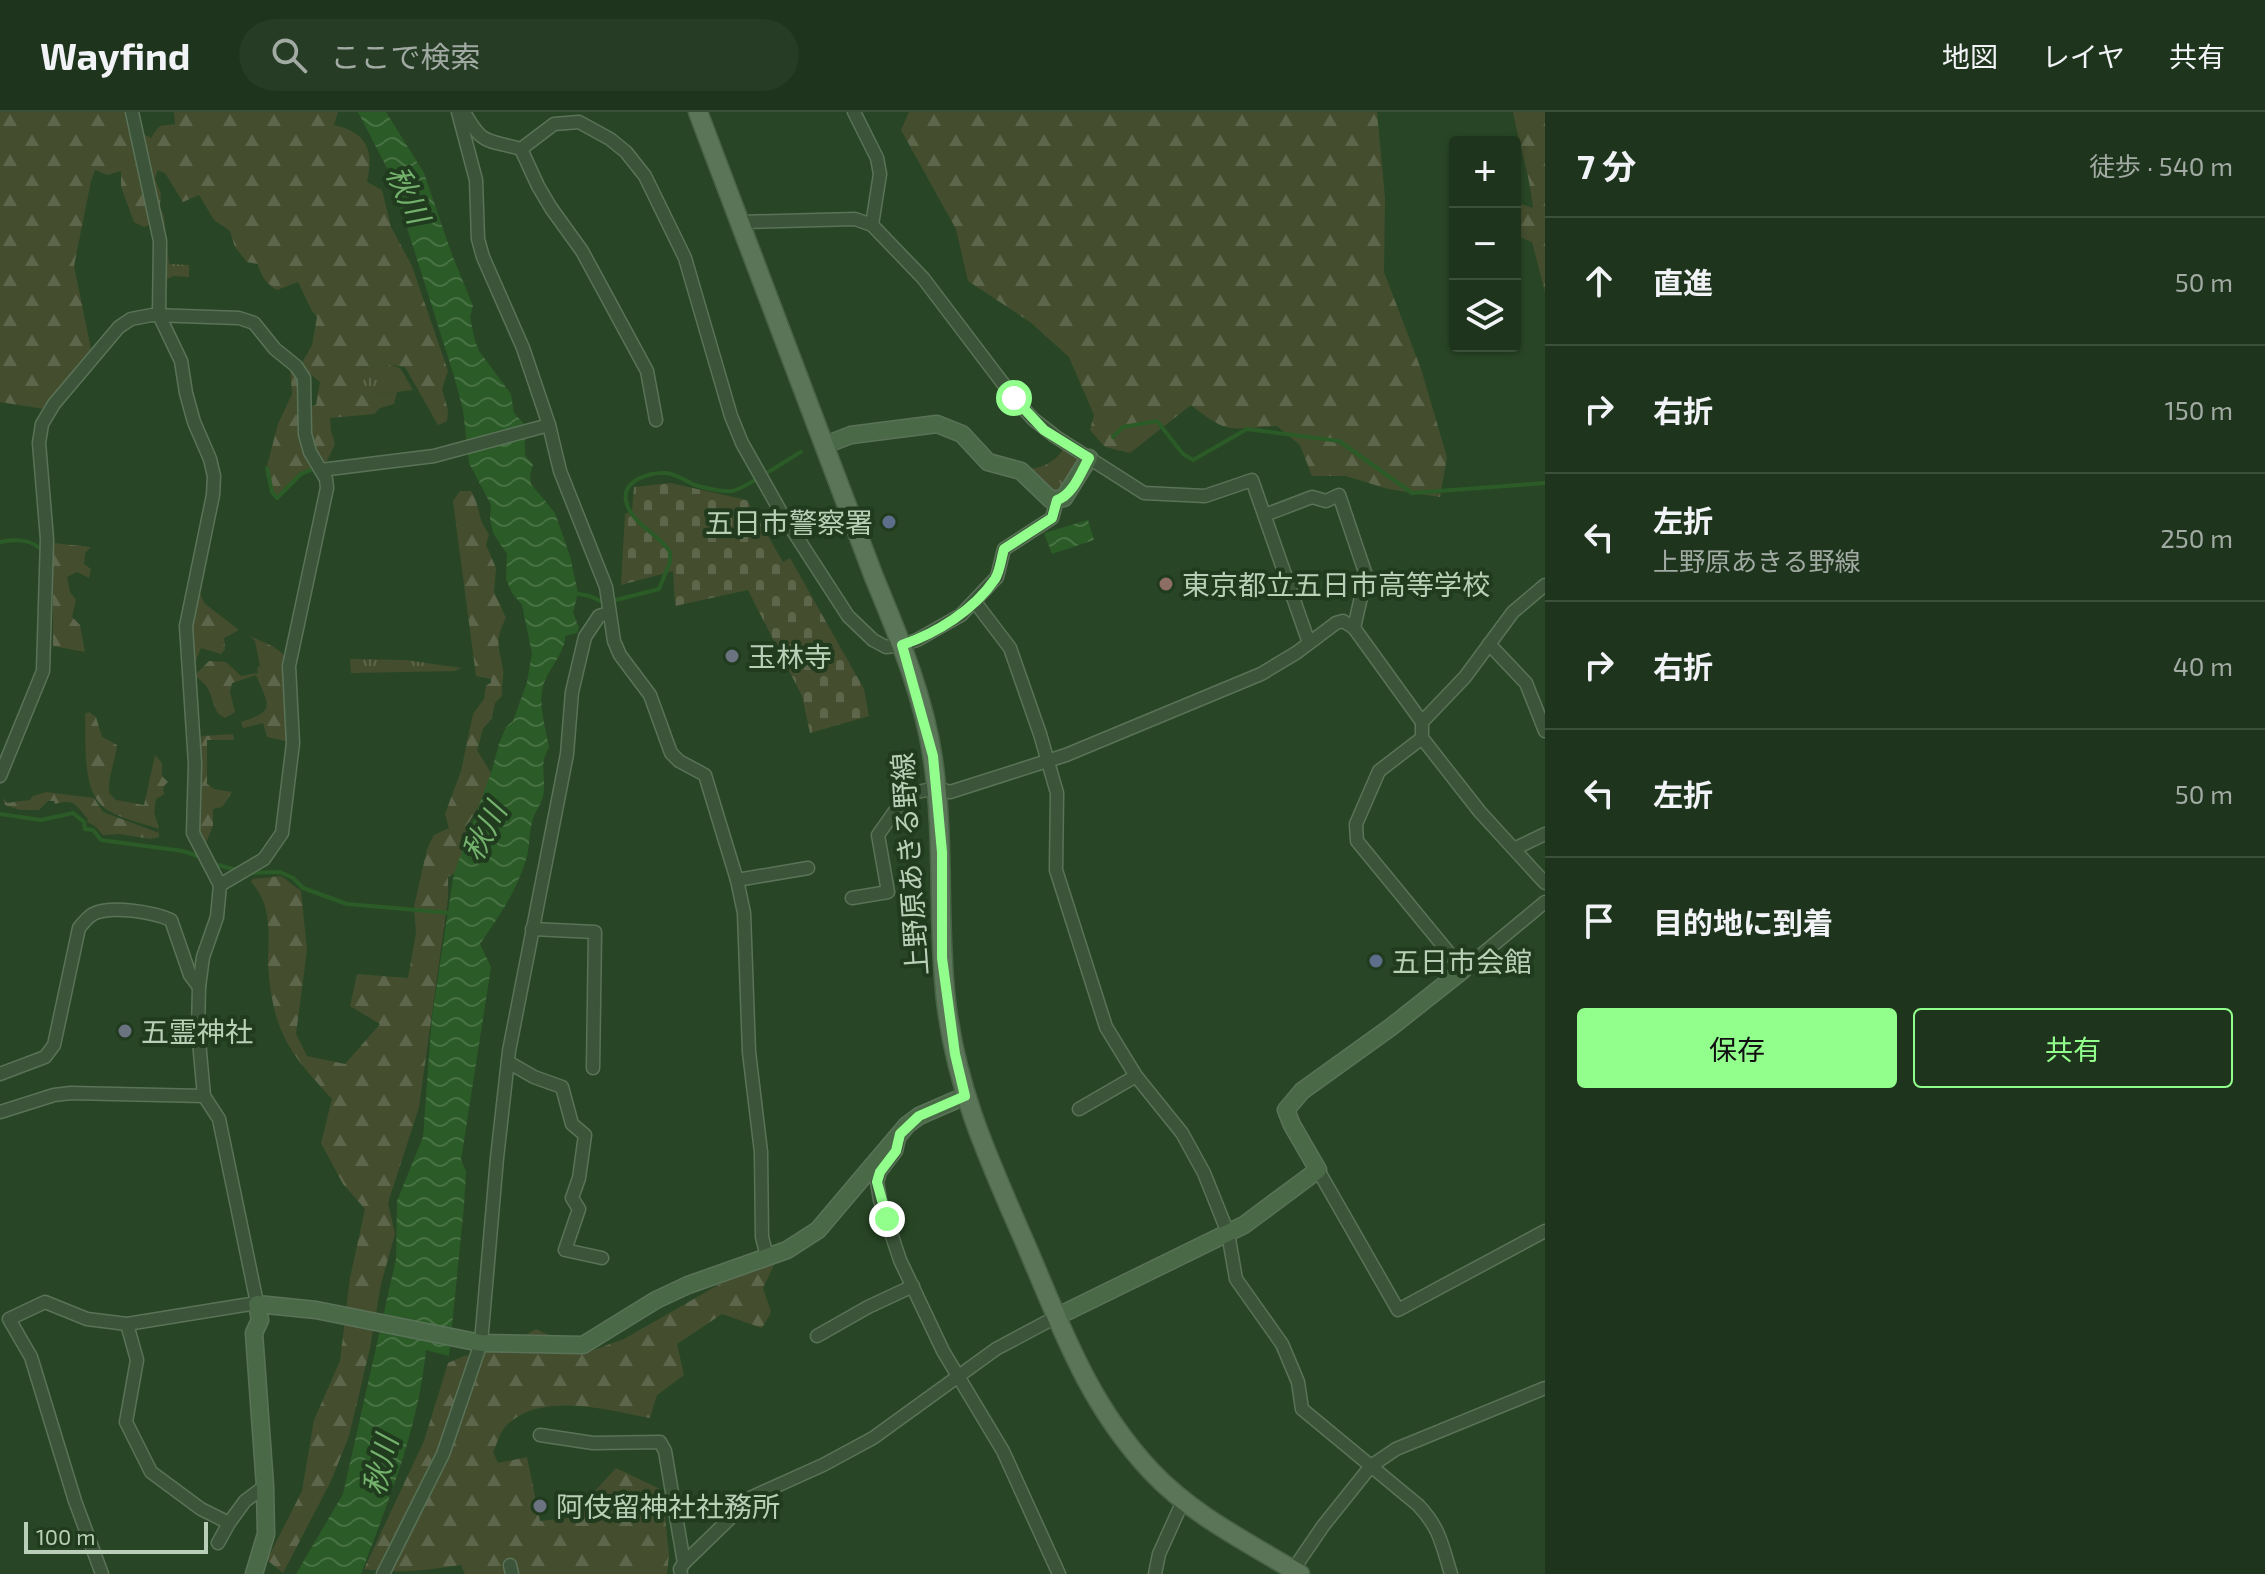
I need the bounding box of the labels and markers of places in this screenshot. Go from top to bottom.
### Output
place label: 五日市警察署 [705,505,873,539]
marker: 五日市警察署 [880,513,898,531]
place label: 東京都立五日市高等学校 [1182,567,1490,601]
marker: 東京都立五日市高等学校 [1157,575,1175,593]
place label: 玉林寺 [748,639,832,673]
marker: 玉林寺 [723,647,741,665]
place label: 五日市会館 [1392,944,1532,978]
marker: 五日市会館 [1367,952,1385,970]
place label: 五霊神社 [141,1014,253,1048]
marker: 五霊神社 [116,1022,134,1040]
place label: 阿伎留神社社務所 [556,1489,780,1523]
marker: 阿伎留神社社務所 [531,1497,549,1515]

